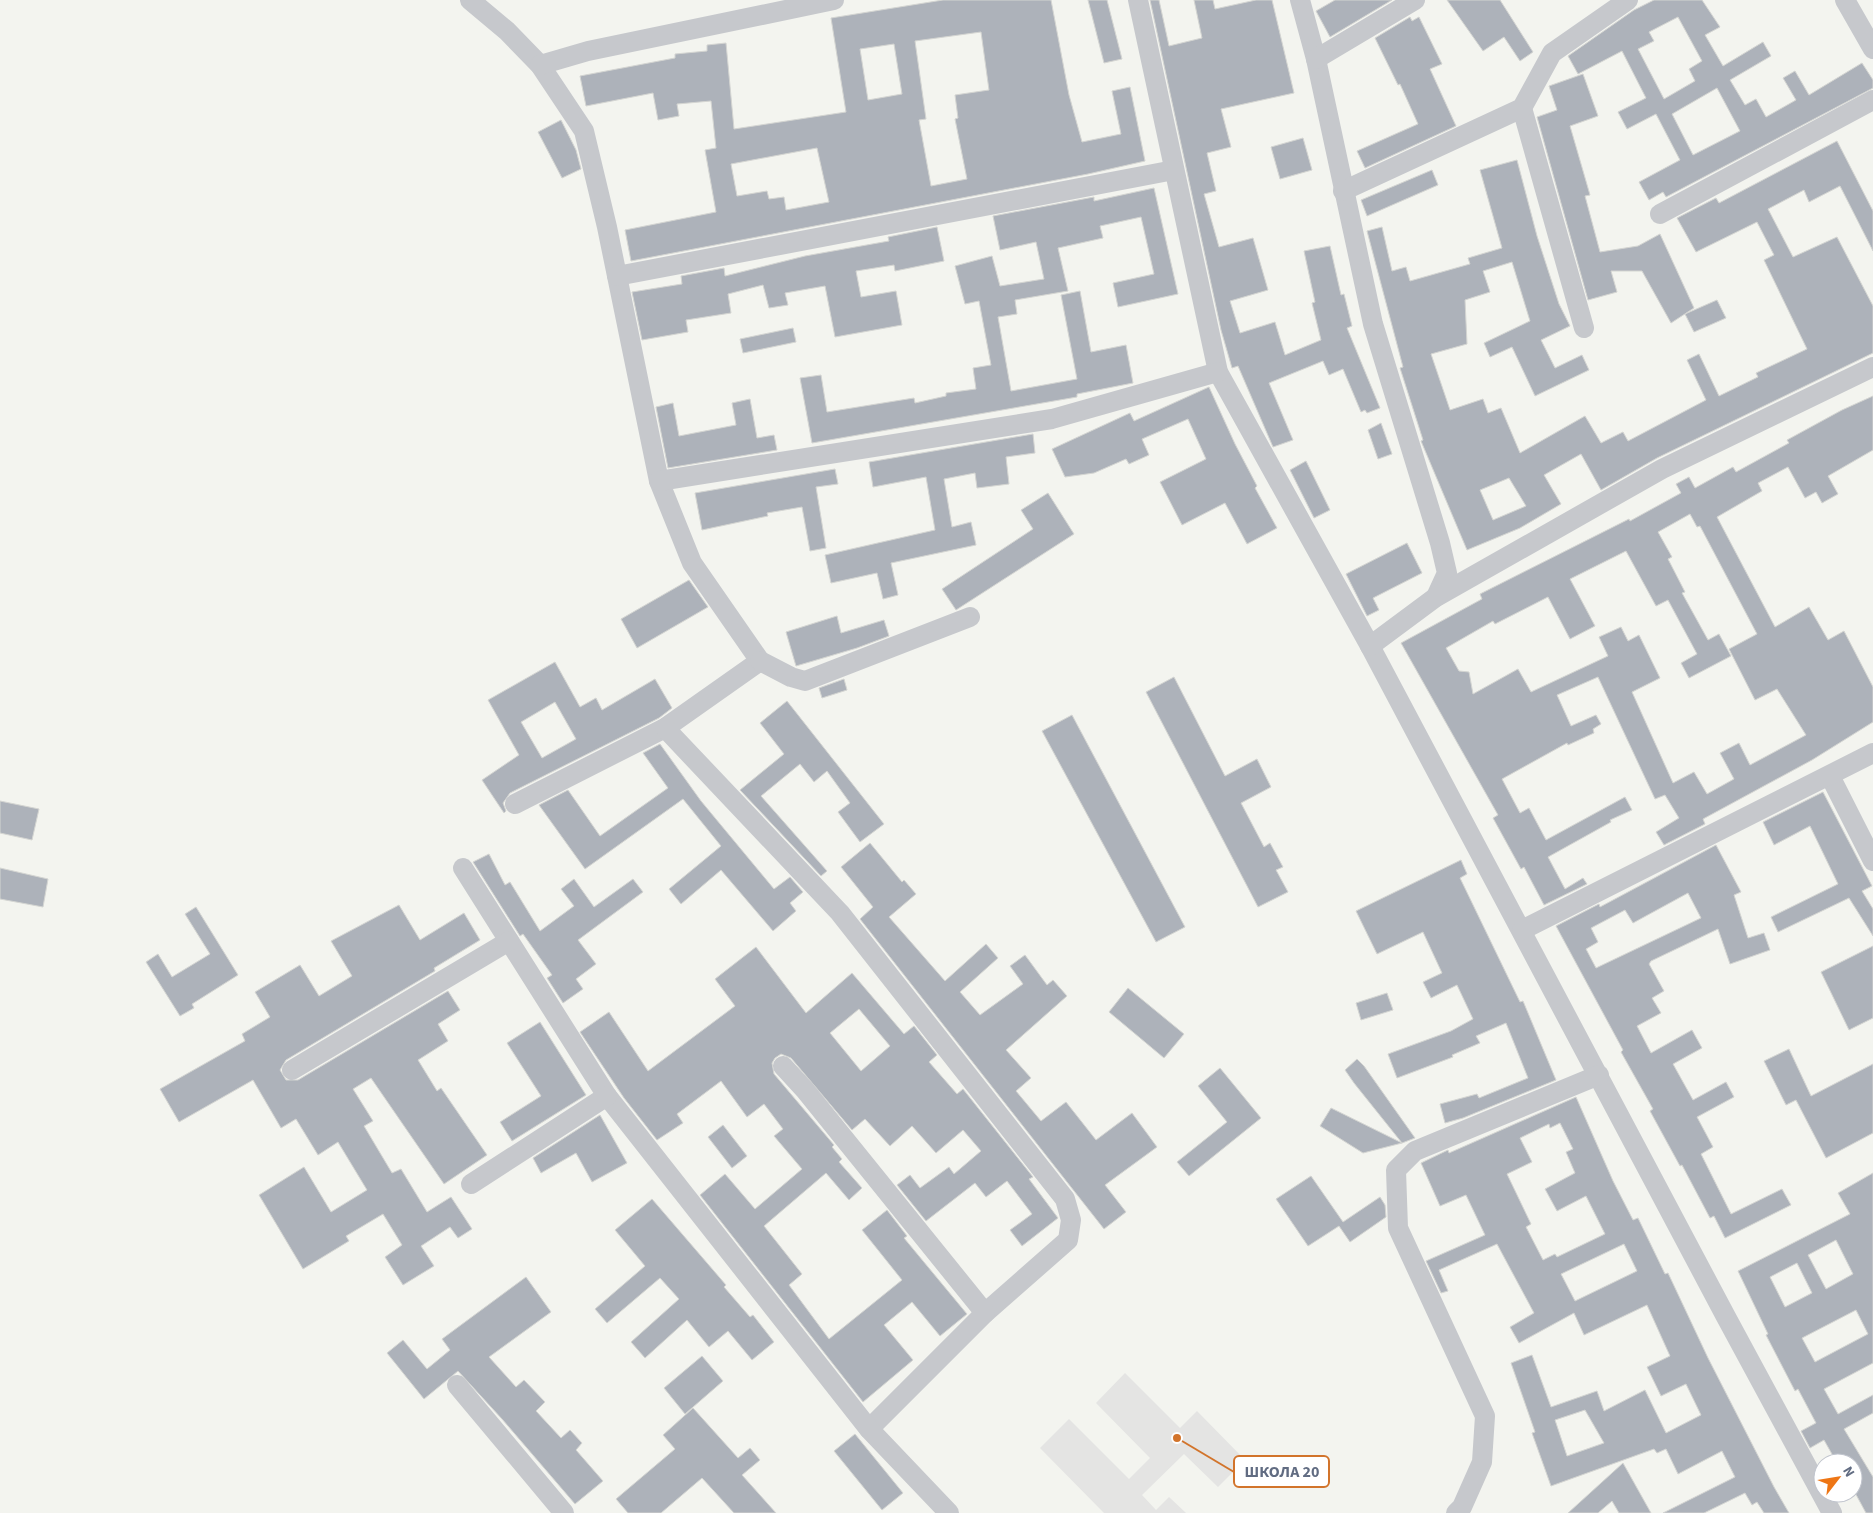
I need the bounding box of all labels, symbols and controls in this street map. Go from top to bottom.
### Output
north arrow [1813,1453,1863,1503]
callout: ШКОЛА 20 [1234,1456,1329,1487]
text: ШКОЛА 20 [1245,1461,1319,1483]
text: N [1837,1463,1859,1481]

